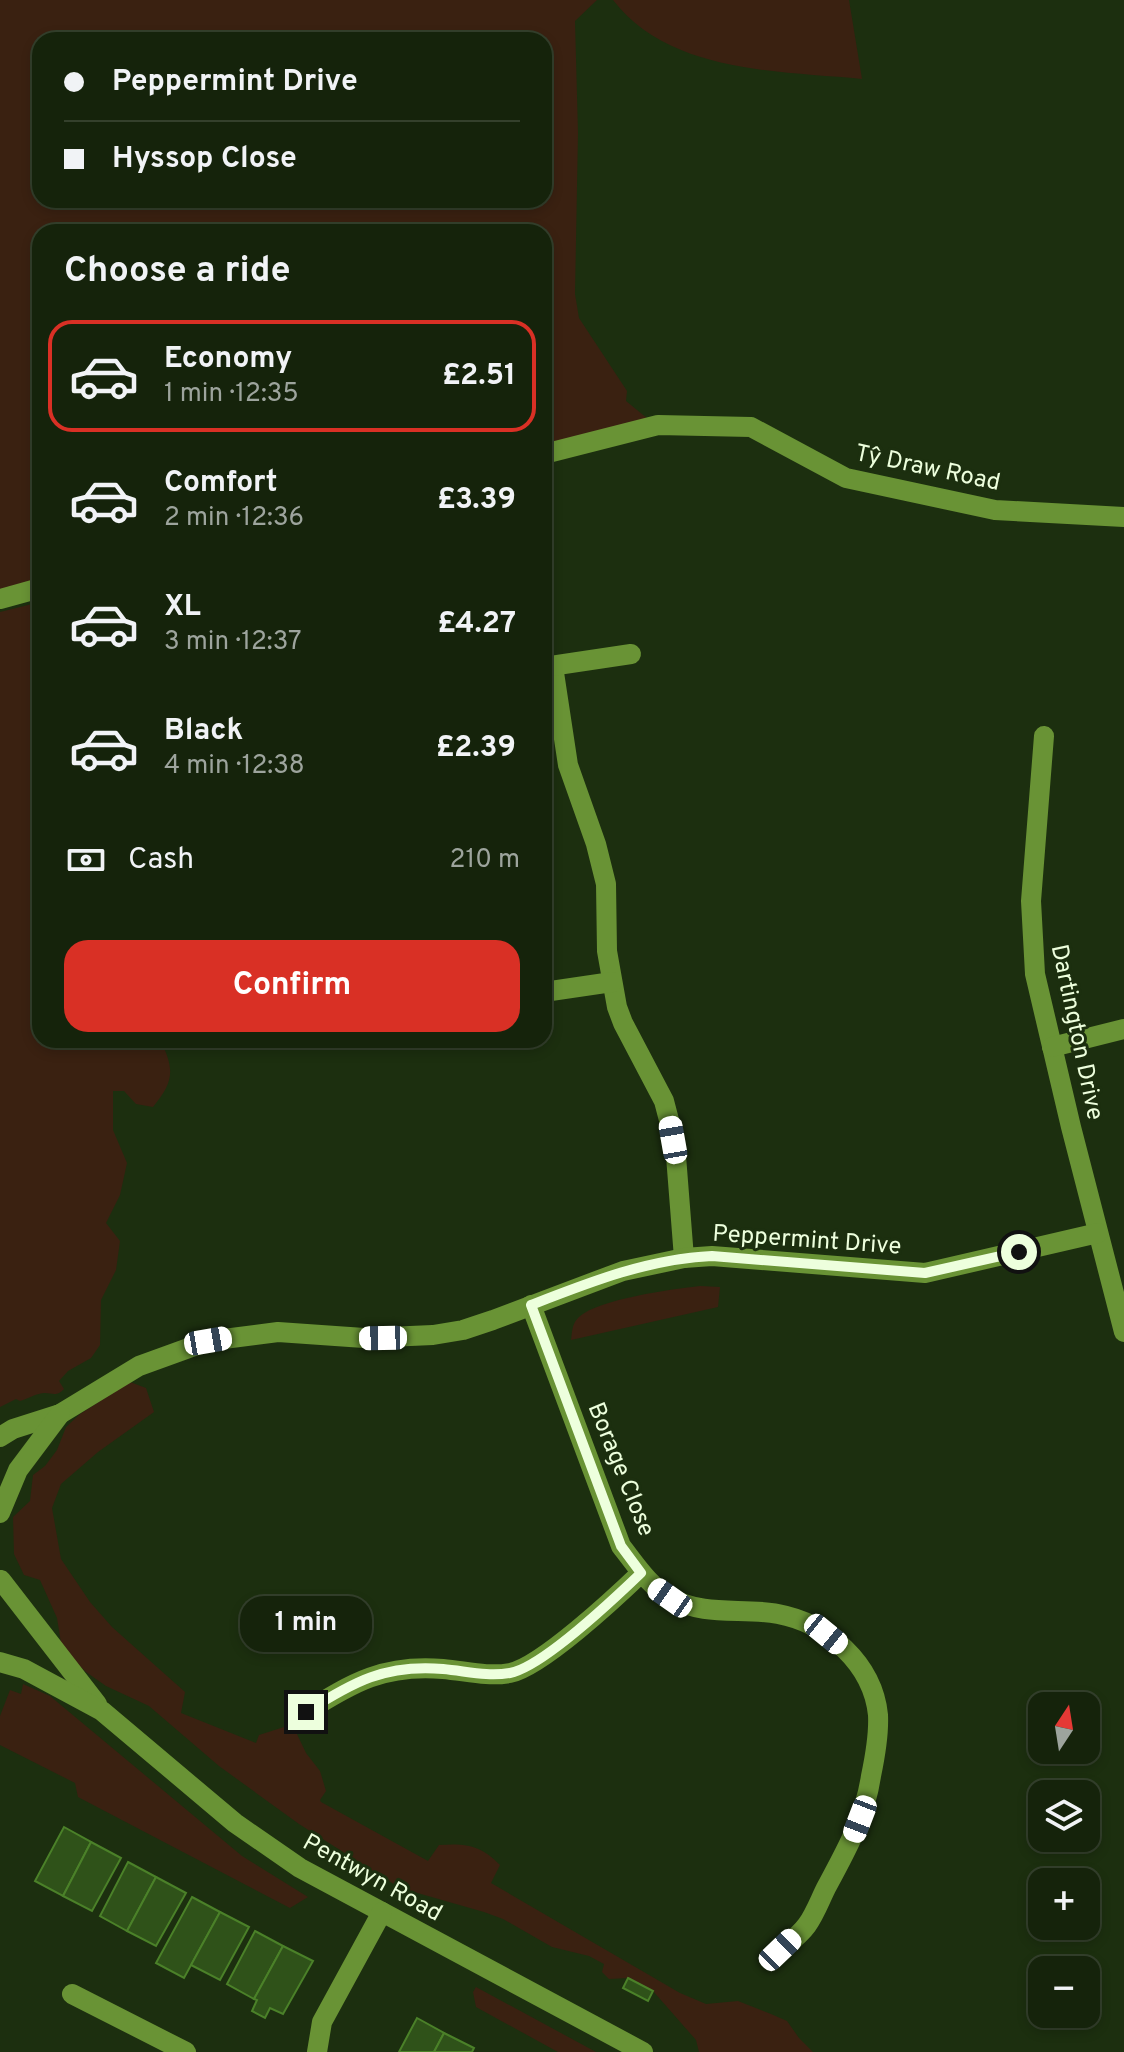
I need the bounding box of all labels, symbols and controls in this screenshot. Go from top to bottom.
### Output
text: Peppermint Drive [112,64,358,101]
text: Hyssop Close [112,141,297,178]
text: Choose a ride [64,249,290,295]
icon: car [68,340,140,412]
text: Economy [164,341,292,378]
text: £2.51 [442,358,516,395]
text: 1 min · 12:35 [164,378,299,411]
street label: Tŷ Draw Road [852,439,1003,499]
icon: car [68,464,140,536]
text: Comfort [164,465,277,502]
text: £3.39 [437,482,516,519]
text: 2 min · 12:36 [164,502,304,535]
icon: car [68,588,140,660]
text: XL [164,589,201,626]
text: £4.27 [437,606,516,643]
text: 3 min · 12:37 [164,626,302,659]
icon: car [68,712,140,784]
text: Black [164,713,243,750]
text: £2.39 [436,730,516,767]
text: 4 min · 12:38 [164,750,305,783]
icon: cash [64,838,108,882]
text: Cash [128,842,194,879]
text: 210 m [450,844,520,877]
button: Confirm [64,940,520,1032]
street label: Dartington Drive [1043,942,1109,1123]
car [657,1114,689,1166]
street label: Peppermint Drive [711,1219,902,1263]
route start [1001,1234,1037,1270]
car [182,1325,234,1357]
car [359,1326,407,1350]
street label: Borage Close [580,1398,661,1541]
car [643,1574,697,1622]
callout: 1 min [240,1596,372,1652]
text: 1 min [275,1607,337,1640]
car [800,1610,852,1658]
north arrow [1028,1692,1100,1764]
map controls [1028,1692,1100,2028]
route end [288,1694,324,1730]
button: layers [1028,1780,1100,1852]
car [840,1792,880,1846]
street label: Pentwyn Road [297,1828,447,1929]
button: + [1028,1868,1100,1940]
car [754,1925,806,1975]
button: − [1028,1956,1100,2028]

